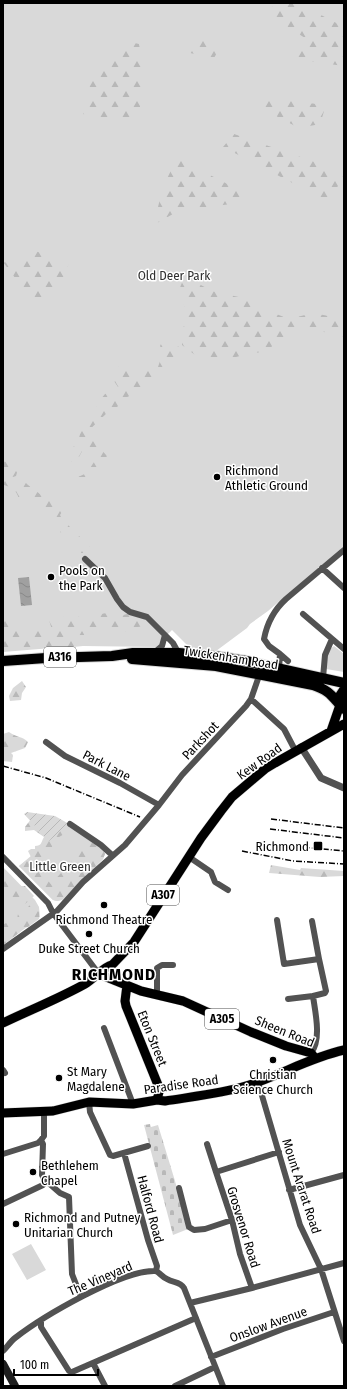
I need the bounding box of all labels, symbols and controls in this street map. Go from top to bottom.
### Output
park label: Old Deer Park [138,268,211,283]
place label: Richmond Athletic Ground [225,463,308,493]
marker: Richmond Athletic Ground [212,472,222,482]
place label: Pools on the Park [59,563,105,593]
marker: Pools on the Park [46,572,56,582]
street label: Twickenham Road [183,643,279,672]
road number: A316 [44,647,76,667]
street label: Parkshot [179,718,222,762]
street label: Kew Road [234,740,285,783]
street label: Park Lane [80,747,133,784]
place label: Richmond [256,839,309,854]
marker: Richmond [312,840,324,852]
park label: Little Green [29,859,91,874]
road number: A307 [147,885,179,905]
marker: Richmond Theatre [99,900,109,910]
place label: Richmond Theatre [56,912,152,927]
marker: Duke Street Church [84,929,94,939]
place label: Duke Street Church [38,941,140,956]
district label: RICHMOND [72,964,156,985]
street label: Eton Street [135,1008,171,1069]
road number: A305 [205,1009,239,1029]
street label: Sheen Road [253,1013,317,1050]
marker: Christian Science Church [268,1055,278,1065]
place label: St Mary Magdalene [67,1064,125,1094]
place label: Christian Science Church [233,1067,313,1097]
street label: Paradise Road [143,1072,219,1097]
marker: St Mary Magdalene [54,1073,64,1083]
street label: Mount Ararat Road [279,1137,324,1236]
place label: Bethlehem Chapel [41,1158,99,1188]
marker: Bethlehem Chapel [28,1167,38,1177]
street label: Halford Road [134,1174,167,1245]
street label: Grosvenor Road [224,1185,263,1270]
place label: Richmond and Putney Unitarian Church [24,1210,140,1240]
marker: Richmond and Putney Unitarian Church [11,1219,21,1229]
street label: The Vineyard [66,1258,135,1299]
street label: Onslow Avenue [227,1304,309,1345]
scale bar [14,1351,98,1377]
text: 100 m [20,1358,49,1372]

